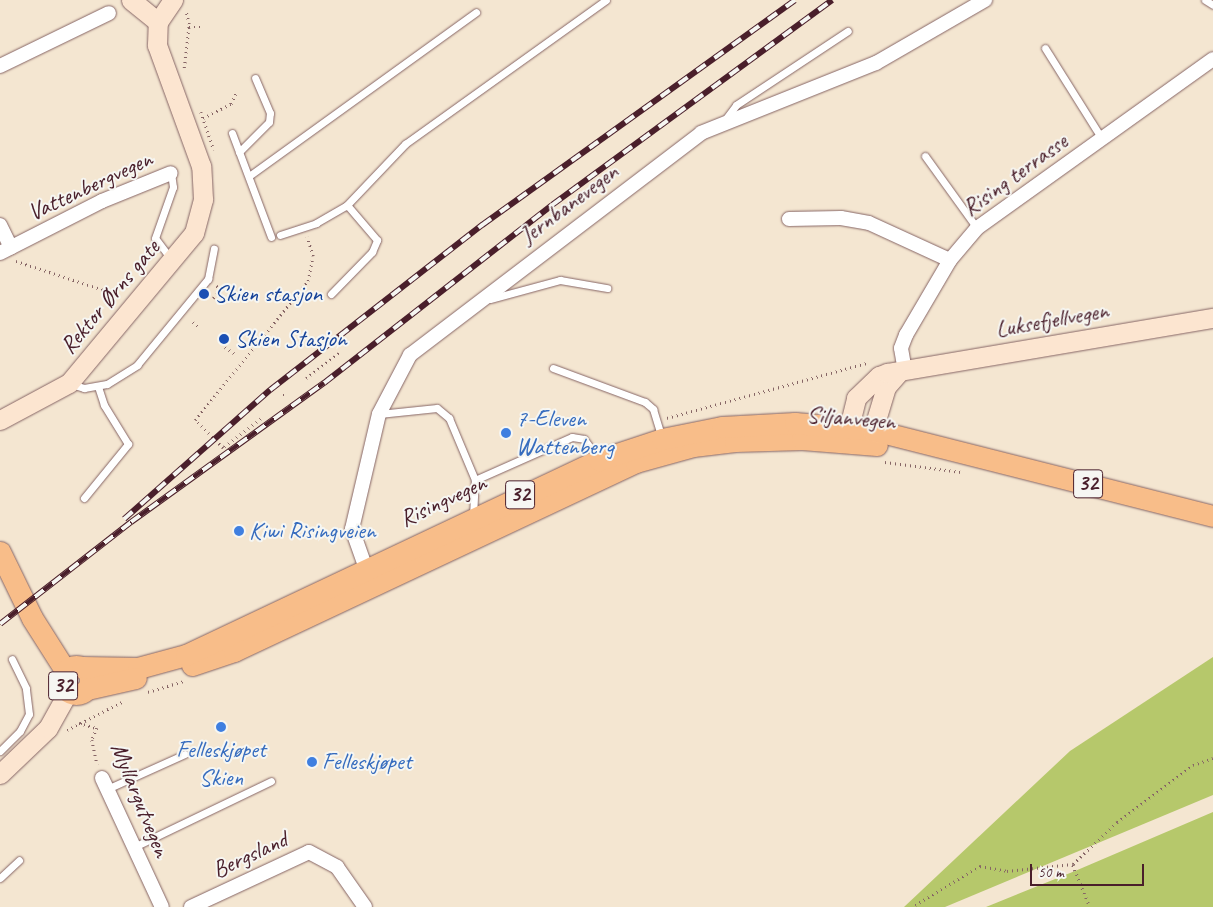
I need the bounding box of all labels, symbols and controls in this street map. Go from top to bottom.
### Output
street label: Rising terrasse [957,127,1073,223]
street label: Vattenbergvegen [23,145,157,227]
street label: Jernbanevegen [514,158,624,250]
street label: Rektor Ørns gate [54,234,166,360]
place label: Skien stasjon [214,280,323,308]
marker: Skien stasjon [198,288,210,300]
street label: Luksefjellvegen [993,296,1111,344]
place label: Skien Stasjon [235,325,348,353]
marker: Skien Stasjon [217,332,231,346]
street label: Siljanvegen [805,400,897,436]
place label: 7-Eleven Wattenberg [516,405,614,461]
marker: 7-Eleven Wattenberg [500,427,512,439]
road number: 32 [1073,464,1103,504]
street label: Risingvegen [395,468,491,534]
road number: 32 [505,476,535,514]
place label: Kiwi Risingveien [249,517,377,545]
marker: Kiwi Risingveien [233,525,245,537]
road number: 32 [48,666,78,706]
marker: Felleskjøpet Skien [215,721,227,733]
place label: Felleskjøpet Skien [176,736,266,792]
street label: Myllargutvegen [104,739,176,861]
place label: Felleskjøpet [322,748,412,776]
marker: Felleskjøpet [306,756,318,768]
street label: Bergsland [208,825,292,885]
scale bar [1033,854,1147,886]
text: 50 m [1038,863,1064,882]

